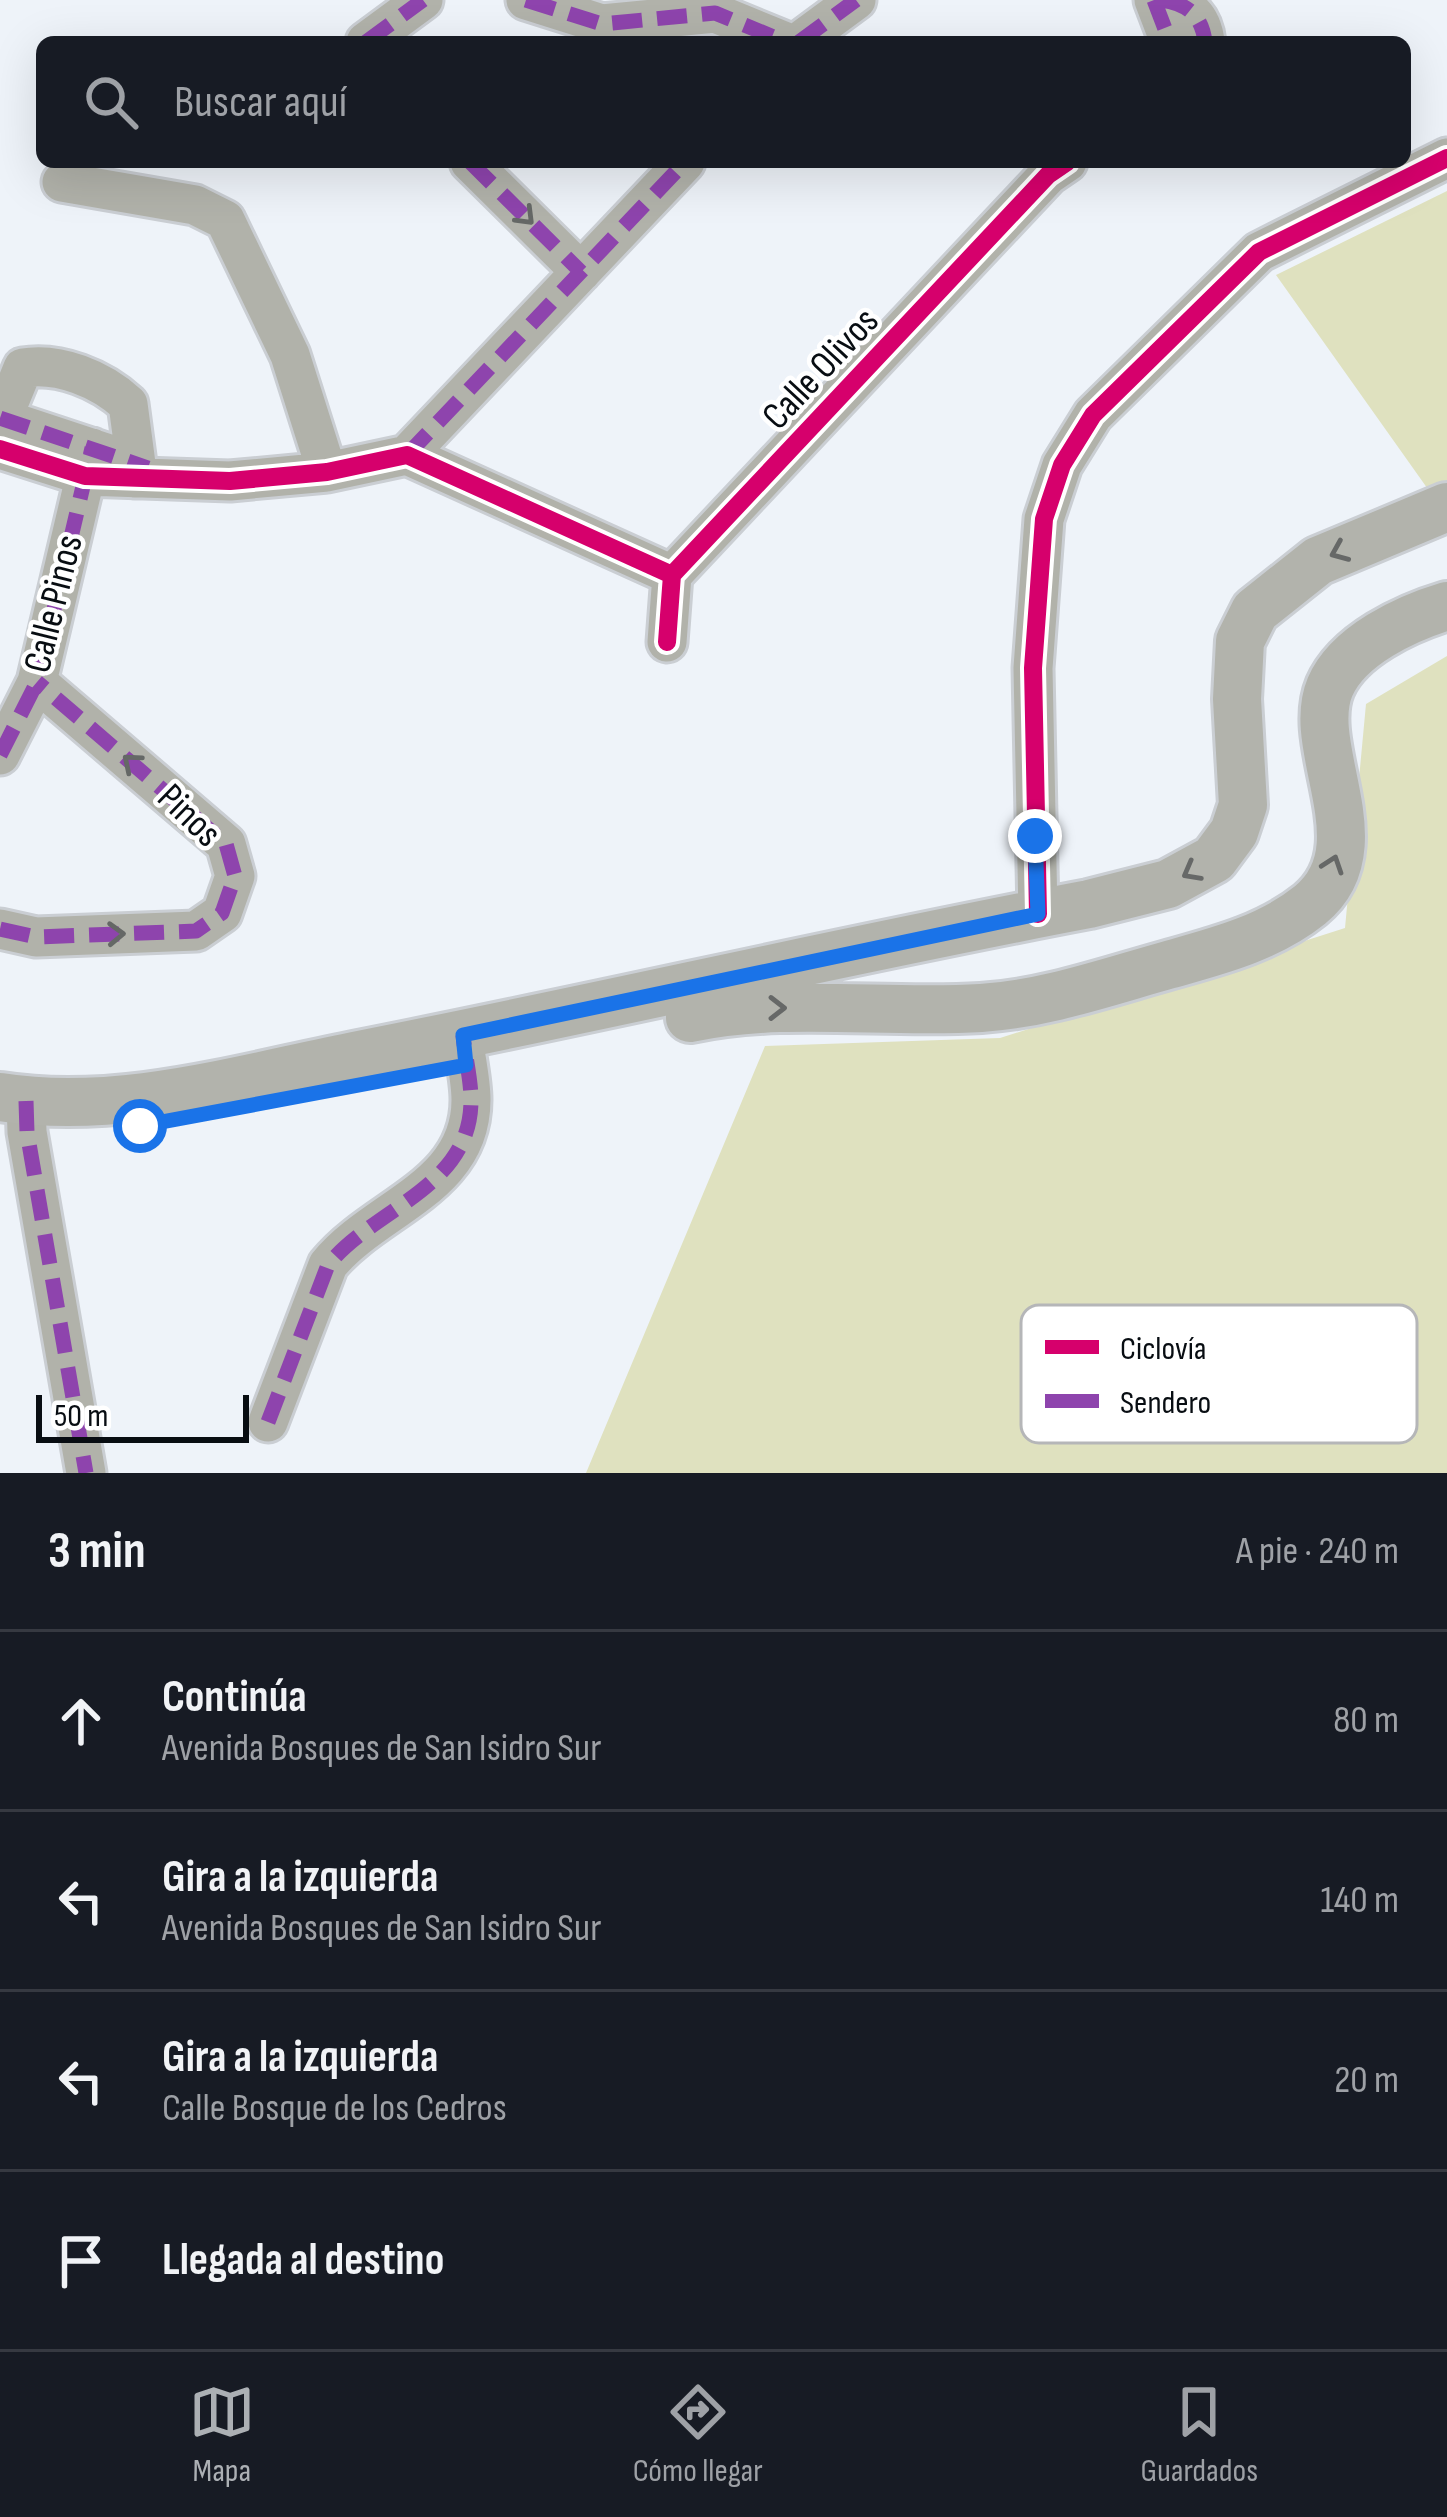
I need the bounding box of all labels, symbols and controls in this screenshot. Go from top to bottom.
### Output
search box [36,36,1411,168]
icon: search [78,69,144,135]
text: Buscar aquí [174,75,347,130]
one-way arrow [512,203,534,225]
street label: Calle Olivos [753,298,889,440]
street label: Calle Pinos [14,530,94,678]
one-way arrow [1330,538,1351,562]
one-way arrow [123,755,145,776]
street label: Pinos [147,775,231,857]
route end [1008,809,1062,863]
one-way arrow [1319,854,1343,875]
one-way arrow [1182,858,1203,881]
one-way arrow [107,922,126,948]
one-way arrow [769,995,787,1021]
route start [113,1099,167,1153]
legend [1021,1305,1417,1443]
text: Ciclovía [1120,1329,1207,1369]
text: Sendero [1120,1383,1211,1423]
scale bar [36,1389,249,1442]
text: 50 m [54,1396,108,1436]
text: 3 min [48,1521,146,1582]
text: A pie · 240 m [1236,1528,1399,1575]
text: Continúa [162,1670,307,1725]
icon: ahead [48,1688,114,1754]
text: 80 m [1333,1697,1399,1744]
text: Avenida Bosques de San Isidro Sur [162,1725,601,1772]
text: Gira a la izquierda [162,1850,438,1905]
icon: left [48,1868,114,1934]
text: 140 m [1320,1877,1399,1924]
text: Avenida Bosques de San Isidro Sur [162,1905,601,1952]
text: Gira a la izquierda [162,2030,438,2085]
icon: left [48,2048,114,2114]
text: 20 m [1334,2057,1399,2104]
text: Calle Bosque de los Cedros [162,2085,507,2132]
icon: arrive [48,2228,114,2294]
text: Llegada al destino [162,2233,444,2288]
tab: Mapa [189,2379,255,2491]
tab: Cómo llegar [633,2379,763,2491]
tab: Guardados [1140,2379,1258,2491]

